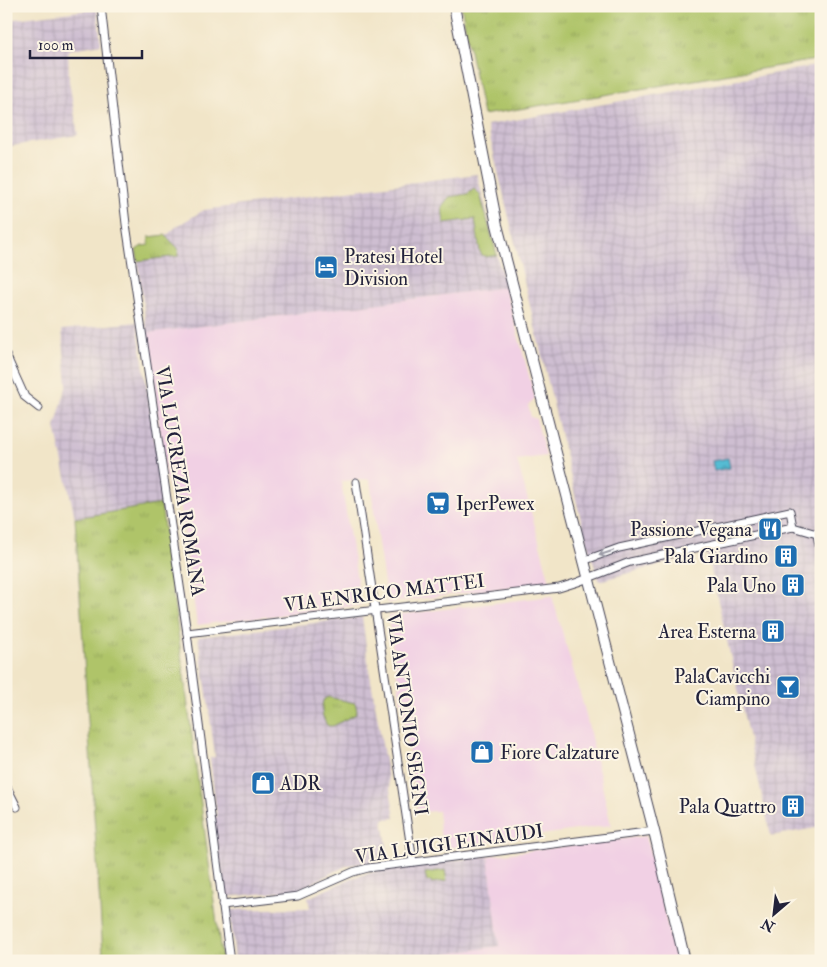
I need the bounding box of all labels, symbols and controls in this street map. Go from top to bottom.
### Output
scale bar [30,28,142,60]
text: 100 m [38,36,74,55]
place label: Pratesi Hotel Division [344,245,443,291]
hotel icon: Pratesi Hotel Division [313,254,339,280]
street label: VIA LUCREZIA ROMANA [150,364,210,598]
supermarket icon: IperPewex [425,490,451,516]
place label: IperPewex [456,492,535,517]
restaurant icon: Passione Vegana [757,516,783,542]
place label: Passione Vegana [630,518,752,542]
building icon: Pala Giardino [773,543,799,569]
place label: Pala Giardino [664,545,768,569]
one-way arrow [598,548,614,558]
street label: VIA ENRICO MATTEI [282,569,486,617]
building icon: Pala Uno [780,572,806,598]
place label: Pala Uno [706,574,776,598]
street label: VIA ANTONIO SEGNI [381,611,433,817]
building icon: Area Esterna [760,618,786,644]
place label: Area Esterna [657,620,756,644]
place label: PalaCavicchi Ciampino [674,665,770,712]
bar icon: PalaCavicchi Ciampino [775,674,801,700]
shop icon: Fiore Calzature [469,739,495,765]
place label: Fiore Calzature [500,741,619,765]
shop icon: ADR [250,770,276,796]
place label: ADR [279,772,321,796]
building icon: Pala Quattro [780,793,806,819]
place label: Pala Quattro [679,795,776,819]
street label: VIA LUIGI EINAUDI [353,819,545,869]
north arrow [750,890,800,940]
text: N [758,914,779,936]

